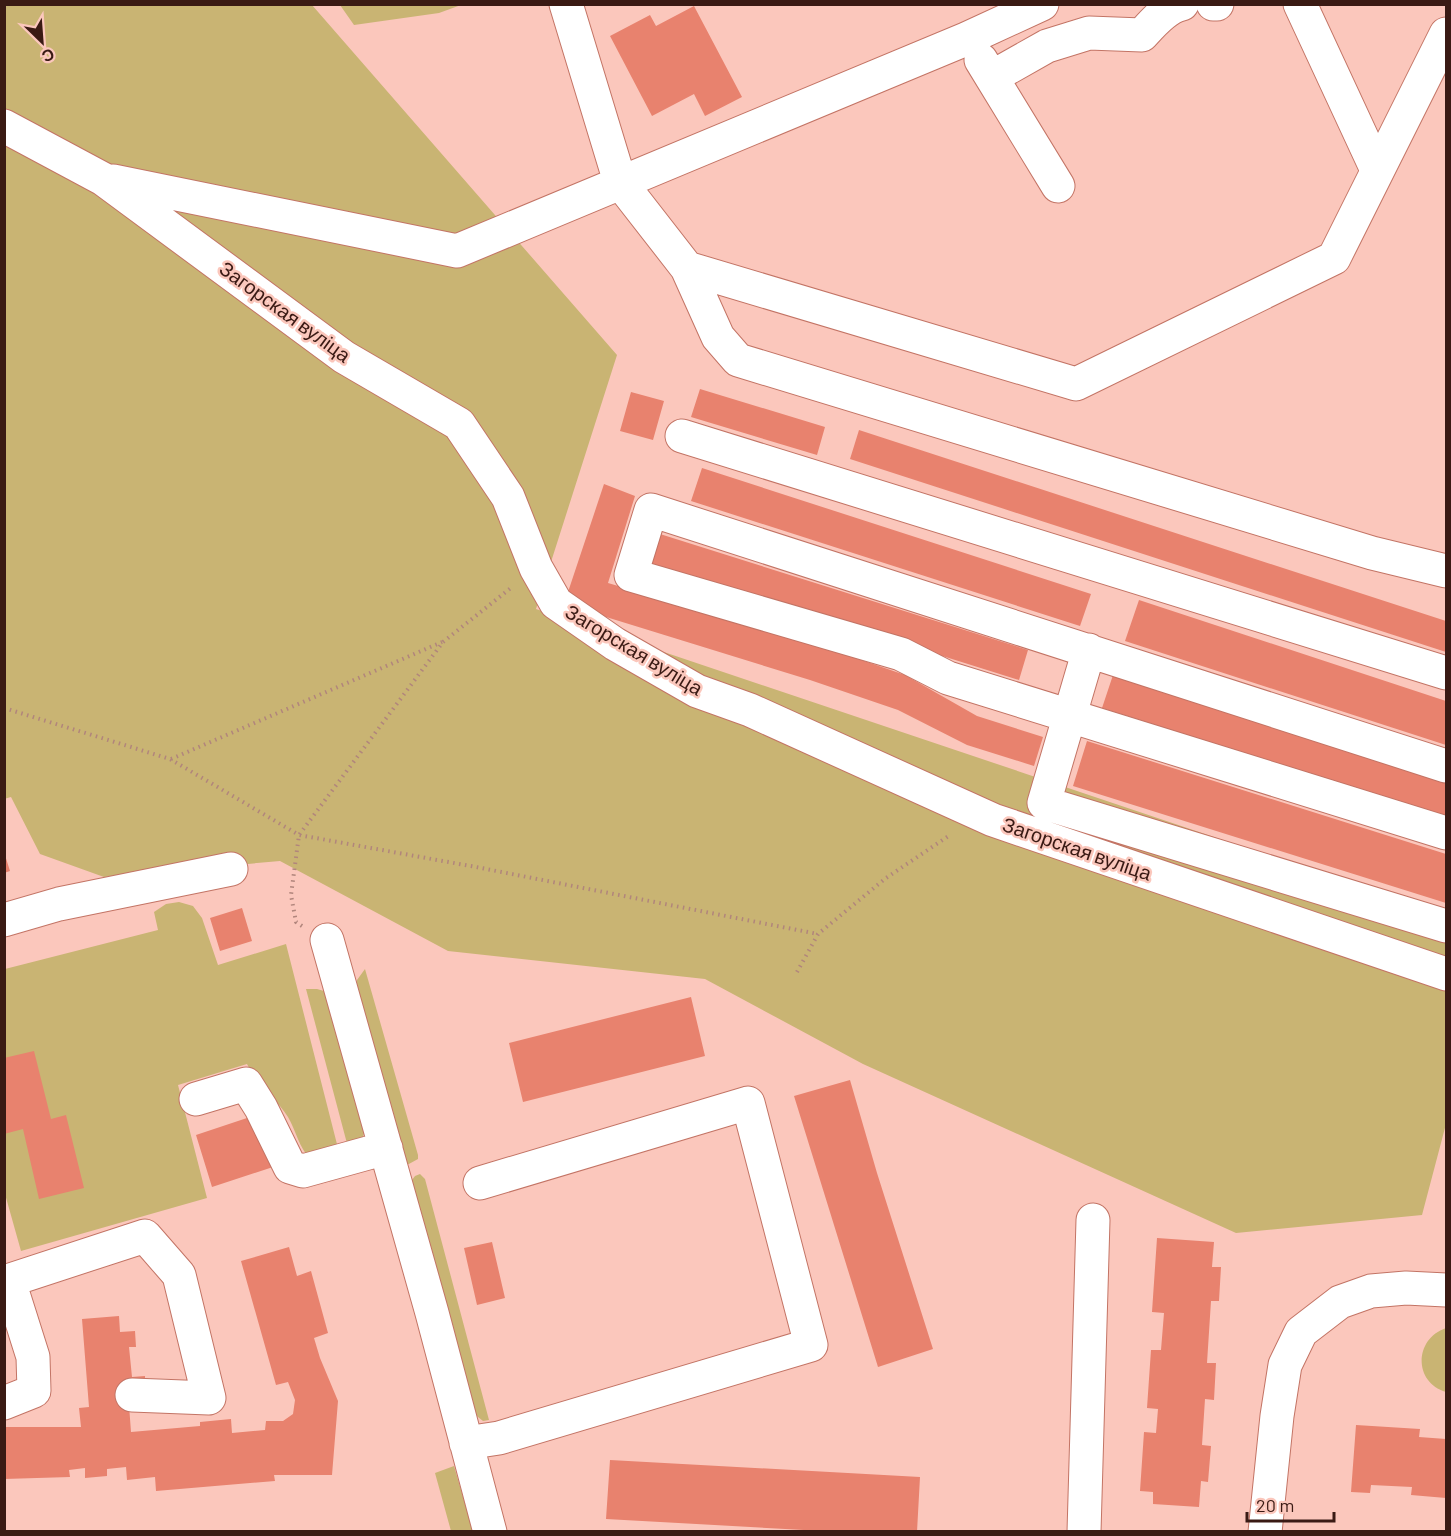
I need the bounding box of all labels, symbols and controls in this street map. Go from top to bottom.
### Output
north arrow [12,12,72,72]
text: С [39,45,58,67]
street label: Загорская вуліца [215,256,356,367]
street label: Загорская вуліца [562,599,708,700]
street label: Загорская вуліца [1000,811,1156,885]
scale bar [1247,1485,1334,1523]
text: 20 m [1256,1494,1294,1516]

